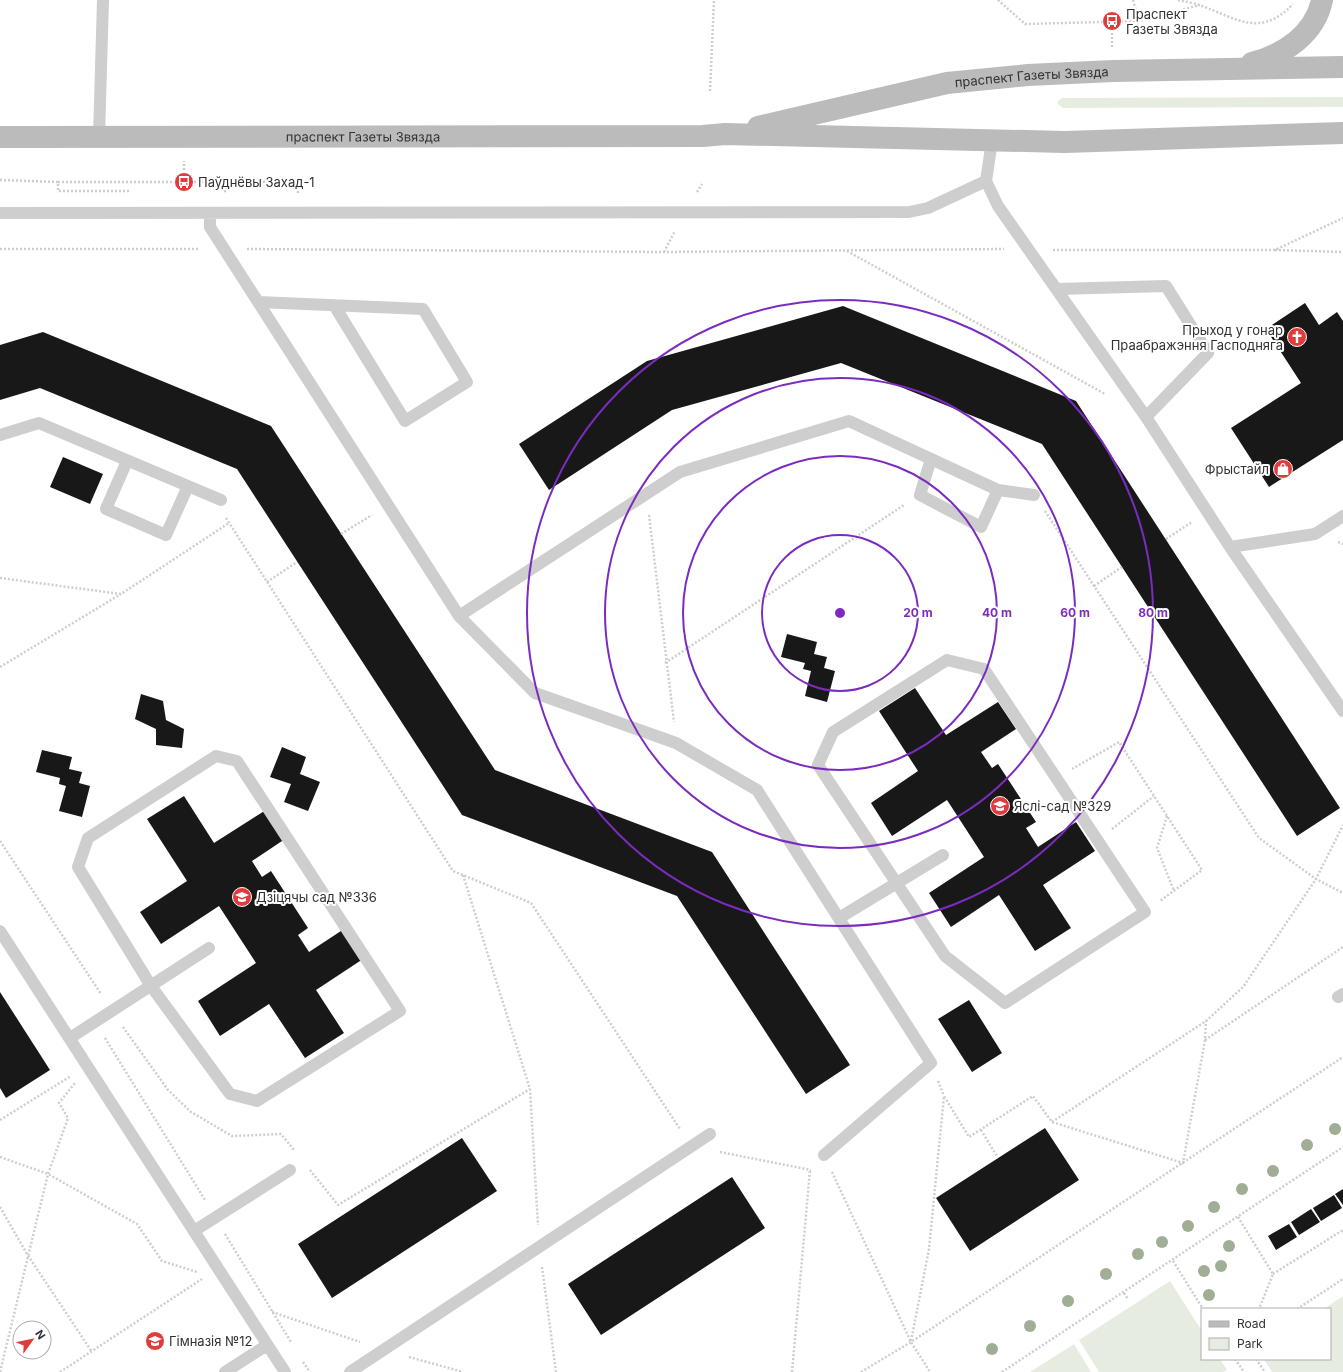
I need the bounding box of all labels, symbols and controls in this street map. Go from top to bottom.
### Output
place label: Праспект Газеты Звязда [1126,6,1218,37]
bus stop icon: Праспект Газеты Звязда [1101,10,1123,32]
street label: праспект Газеты Звязда [954,63,1109,90]
street label: праспект Газеты Звязда [286,128,440,145]
bus stop icon: Паўднёвы Захад-1 [173,171,195,193]
place label: Паўднёвы Захад-1 [198,174,315,190]
place label: Прыход у гонар Праабражэння Гасподняга [1111,322,1283,353]
church icon: Прыход у гонар Праабражэння Гасподняга [1286,326,1308,348]
shop icon: Фрыстайл [1272,458,1294,480]
place label: Фрыстайл [1205,461,1269,477]
text: 20 m [903,605,933,620]
text: 40 m [982,605,1012,620]
text: 60 m [1060,605,1090,620]
text: 80 m [1138,605,1168,620]
centre of rings [833,606,847,620]
school or university icon: Яслі-сад №329 [989,795,1011,817]
place label: Яслі-сад №329 [1014,798,1111,814]
school or university icon: Дзіцячы сад №336 [231,886,253,908]
place label: Дзіцячы сад №336 [256,889,377,905]
legend [1201,1308,1331,1360]
text: Road [1237,1316,1266,1331]
north arrow [12,1320,52,1360]
text: N [32,1327,49,1342]
school or university icon: Гімназія №12 [144,1330,166,1352]
place label: Гімназія №12 [169,1333,253,1349]
text: Park [1237,1336,1263,1351]

